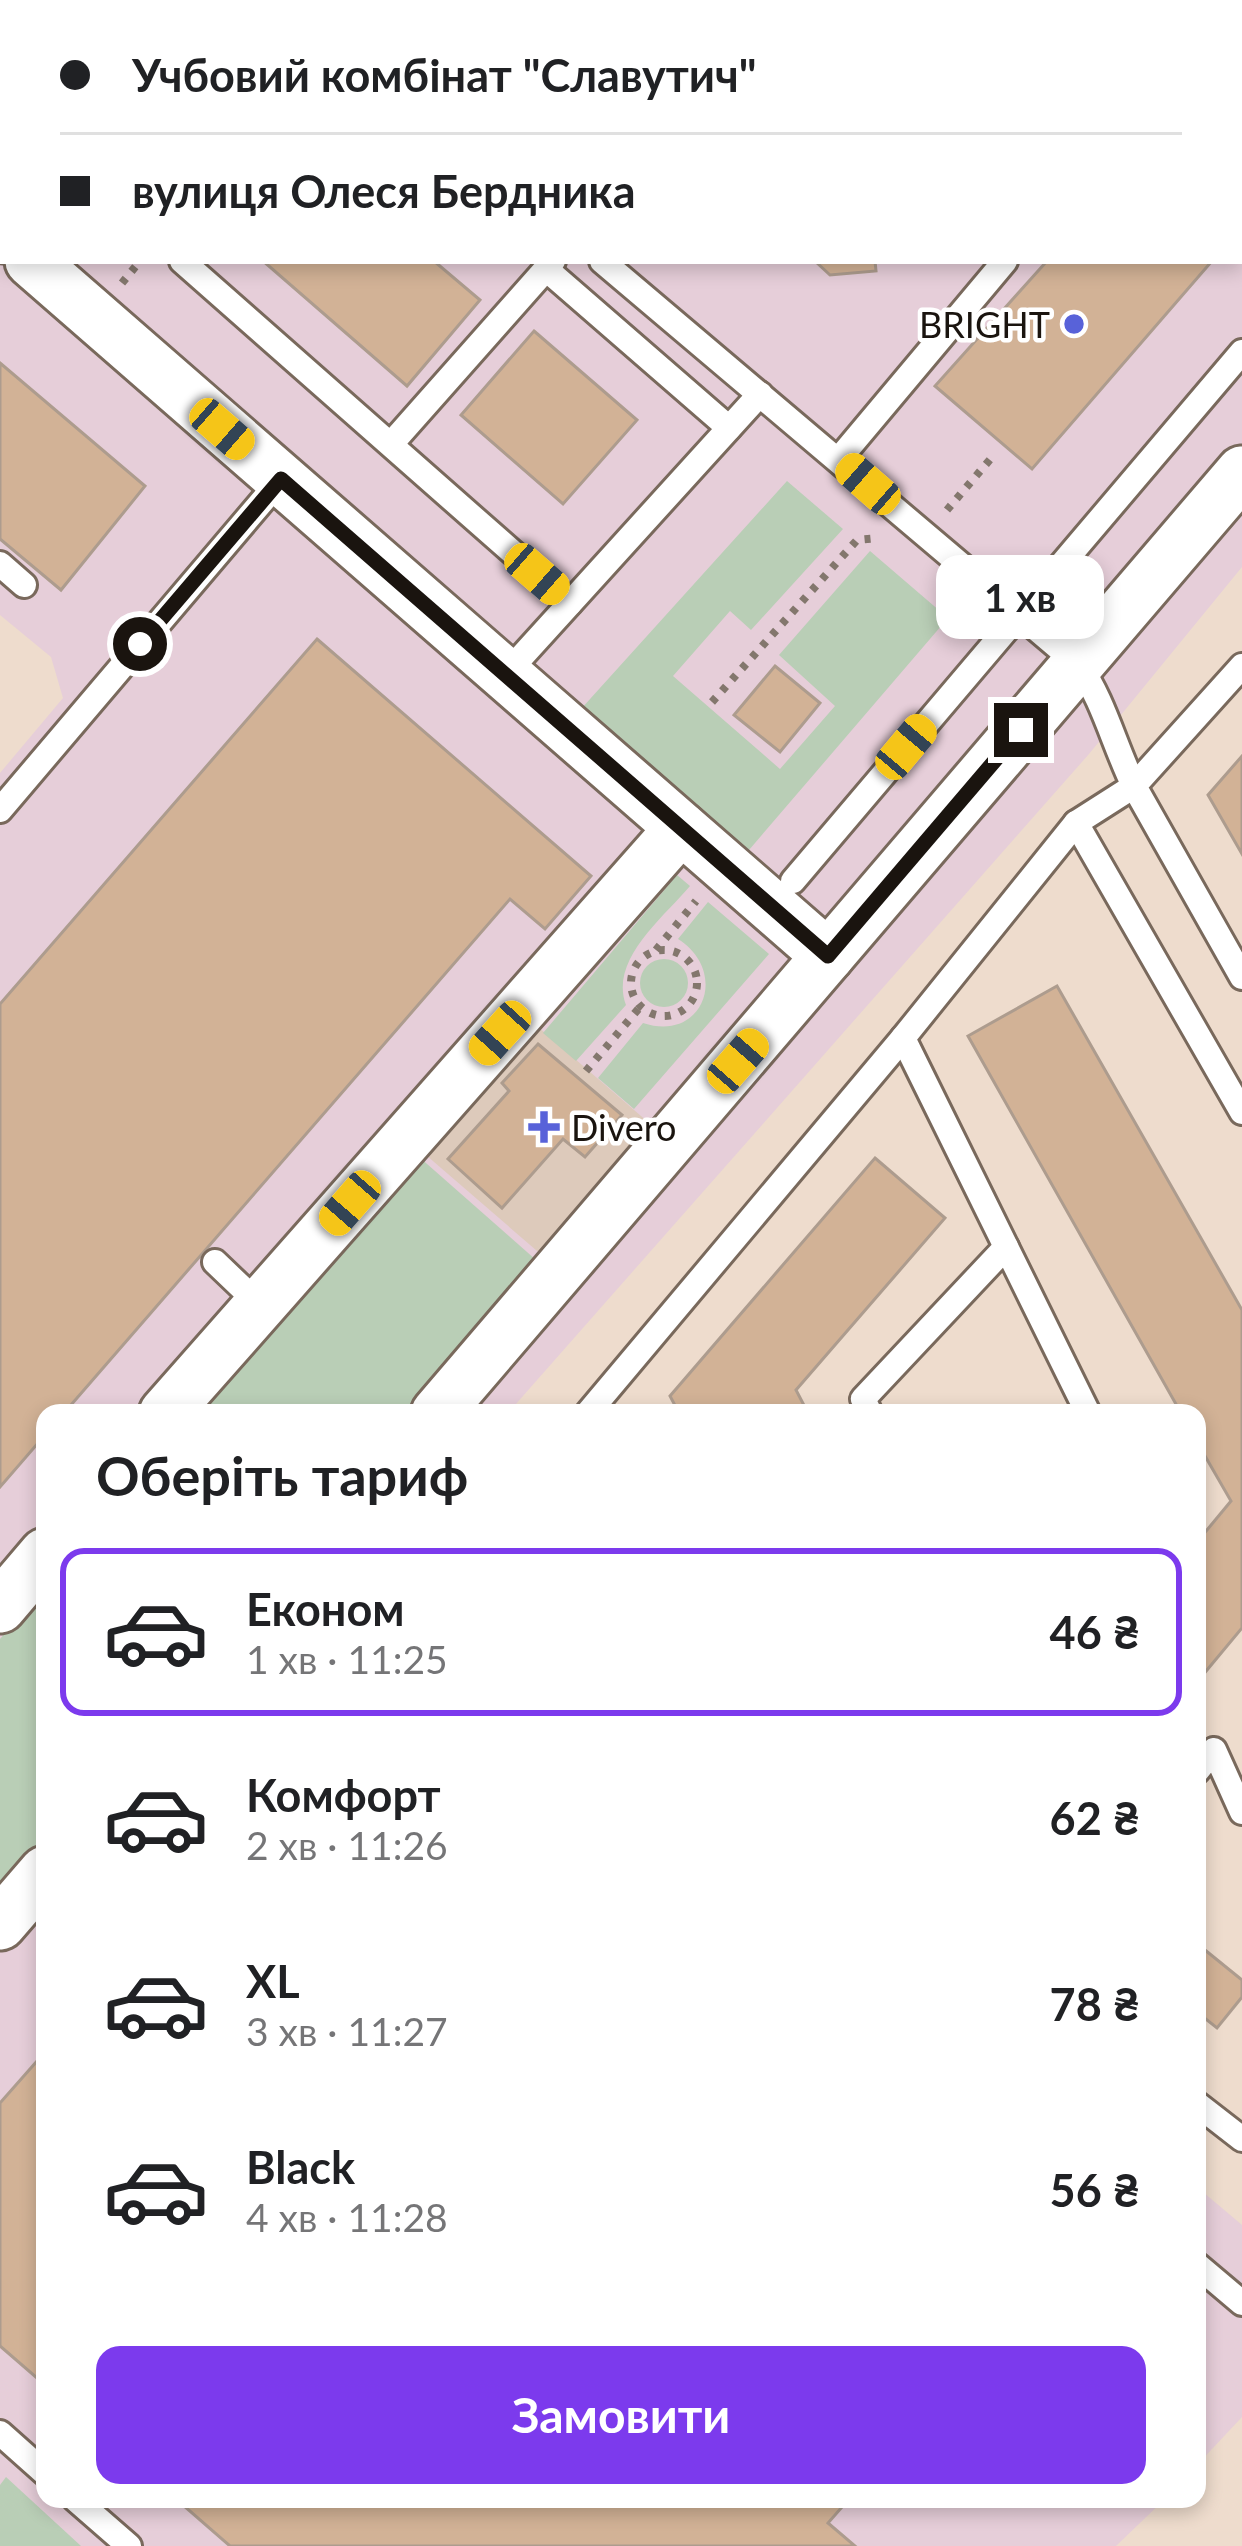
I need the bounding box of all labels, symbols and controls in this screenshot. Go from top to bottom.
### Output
text: Учбовий комбінат "Славутич" [132,48,757,102]
text: вулиця Олеся Бердника [132,164,636,218]
place label: BRIGHT [919,302,1050,346]
marker: BRIGHT [1061,311,1087,337]
car [183,392,261,466]
car [829,447,907,521]
car [498,537,576,611]
callout: 1 хв [937,556,1105,640]
text: 1 хв [984,574,1056,620]
route start [113,617,167,671]
route end [994,703,1048,757]
car [869,708,943,786]
car [463,994,537,1072]
car [701,1022,775,1100]
place label: Divero [571,1105,677,1149]
marker: Divero [528,1111,560,1143]
car [313,1164,387,1242]
text: Оберіть тариф [96,1443,468,1508]
icon: car [102,1578,210,1686]
text: Економ [246,1582,405,1636]
text: 46 ₴ [1050,1605,1140,1659]
text: 1 хв · 11:25 [246,1636,448,1682]
icon: car [102,1764,210,1872]
text: Комфорт [246,1768,441,1822]
text: 62 ₴ [1050,1791,1140,1845]
text: 2 хв · 11:26 [246,1822,448,1868]
icon: car [102,1950,210,2058]
text: XL [246,1954,300,2008]
text: 78 ₴ [1050,1977,1140,2031]
text: 3 хв · 11:27 [246,2008,448,2054]
icon: car [102,2136,210,2244]
text: Black [246,2140,355,2194]
text: 56 ₴ [1050,2163,1140,2217]
text: 4 хв · 11:28 [246,2194,448,2240]
button: Замовити [96,2346,1146,2484]

